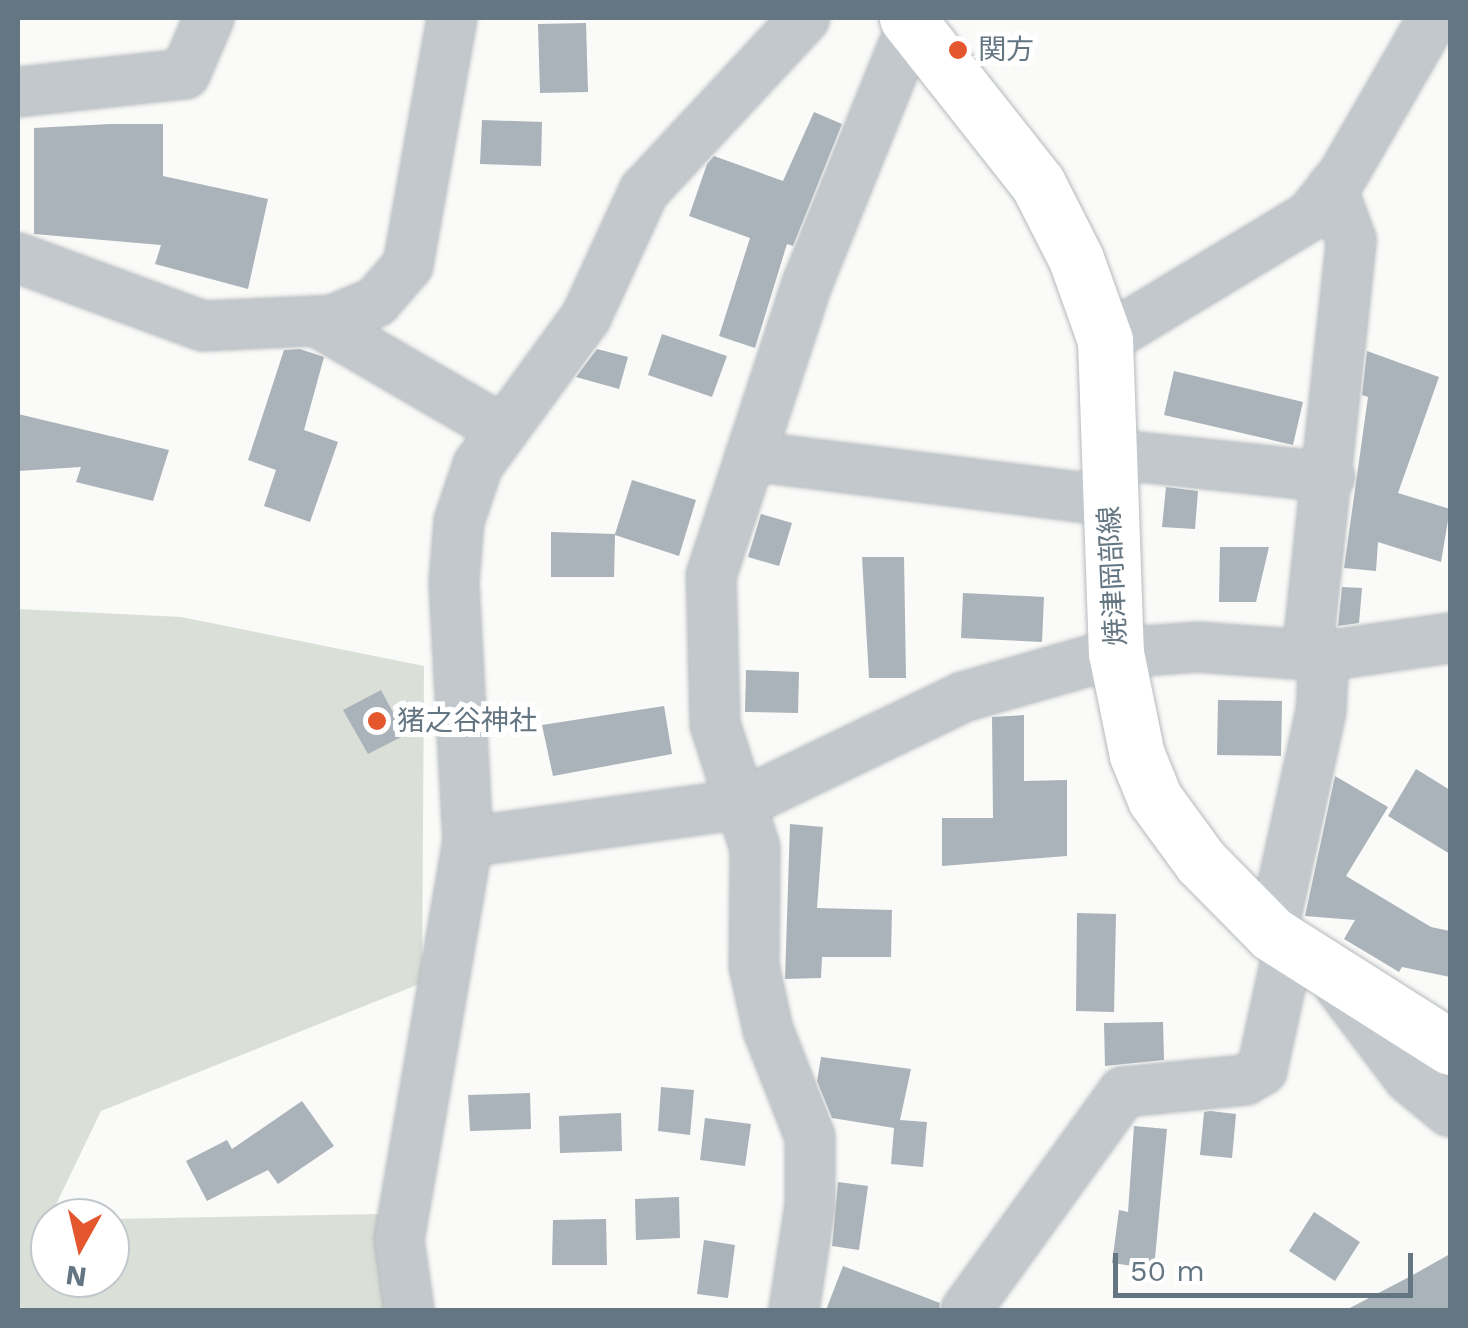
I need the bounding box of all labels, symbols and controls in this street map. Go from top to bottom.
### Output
place label: 関方 [978,33,1034,67]
marker: 関方 [947,39,969,61]
street label: 焼津岡部線 [1093,505,1133,647]
place label: 猪之谷神社 [397,704,537,738]
marker: 猪之谷神社 [366,710,388,732]
north arrow [30,1198,130,1298]
scale bar [1118,1233,1418,1295]
text: 50 m [1130,1253,1205,1288]
text: N [63,1258,89,1294]

